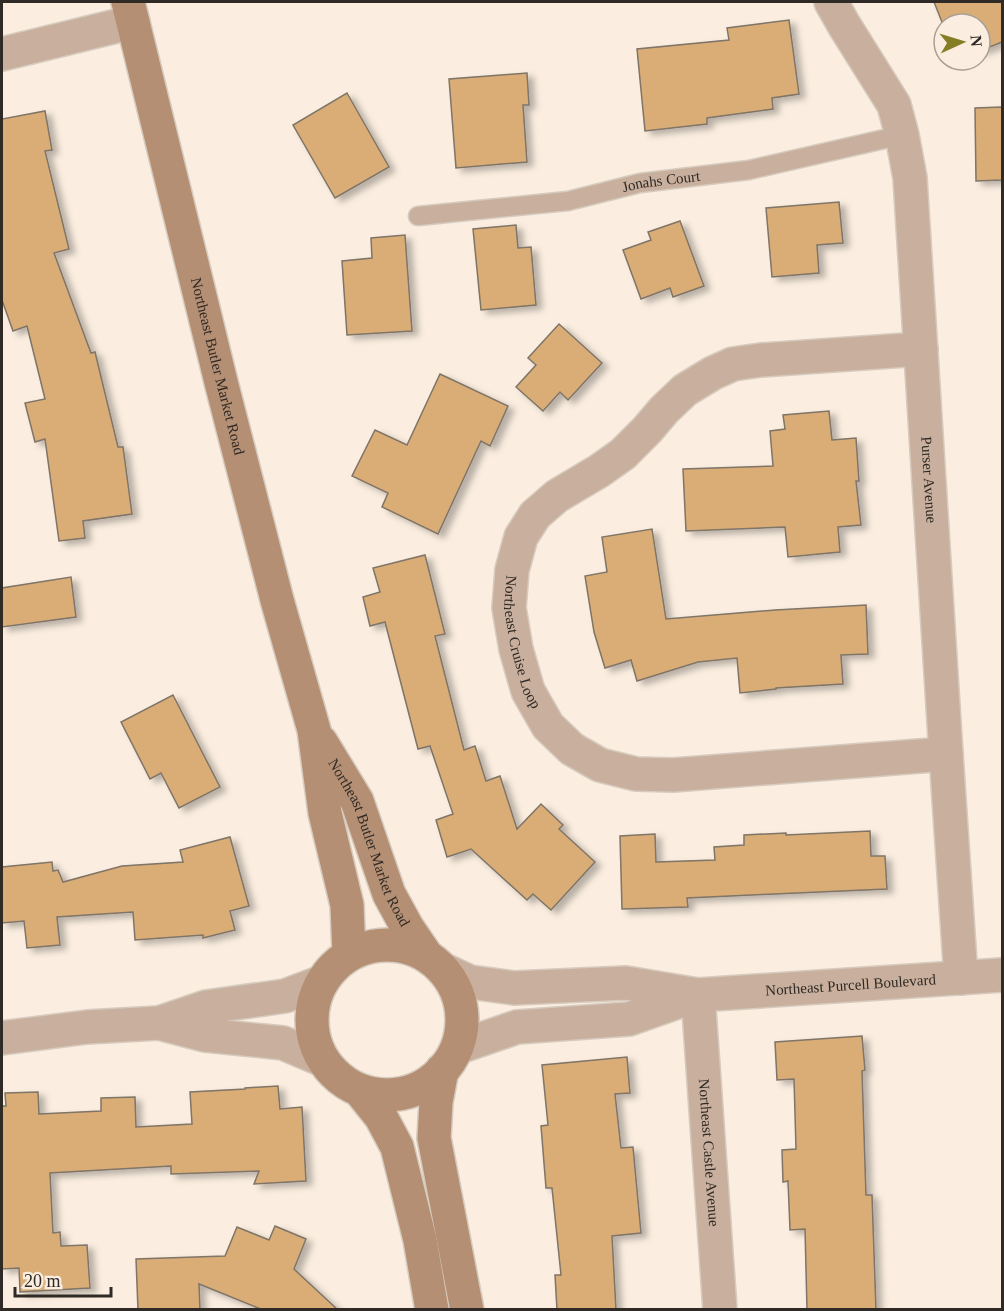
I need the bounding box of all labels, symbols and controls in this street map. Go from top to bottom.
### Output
north arrow [932,12,992,72]
text: N [968,35,985,48]
street label: Jonahs Court [620,168,702,195]
street label: Northeast Butler Market Road [188,276,248,457]
street label: Purser Avenue [918,436,940,524]
street label: Northeast Cruise Loop [501,575,544,711]
street label: Northeast Butler Market Road [325,756,413,930]
street label: Northeast Purcell Boulevard [765,971,937,999]
street label: Northeast Castle Avenue [696,1078,722,1227]
scale bar [15,1260,111,1298]
text: 20 m [24,1271,61,1291]

